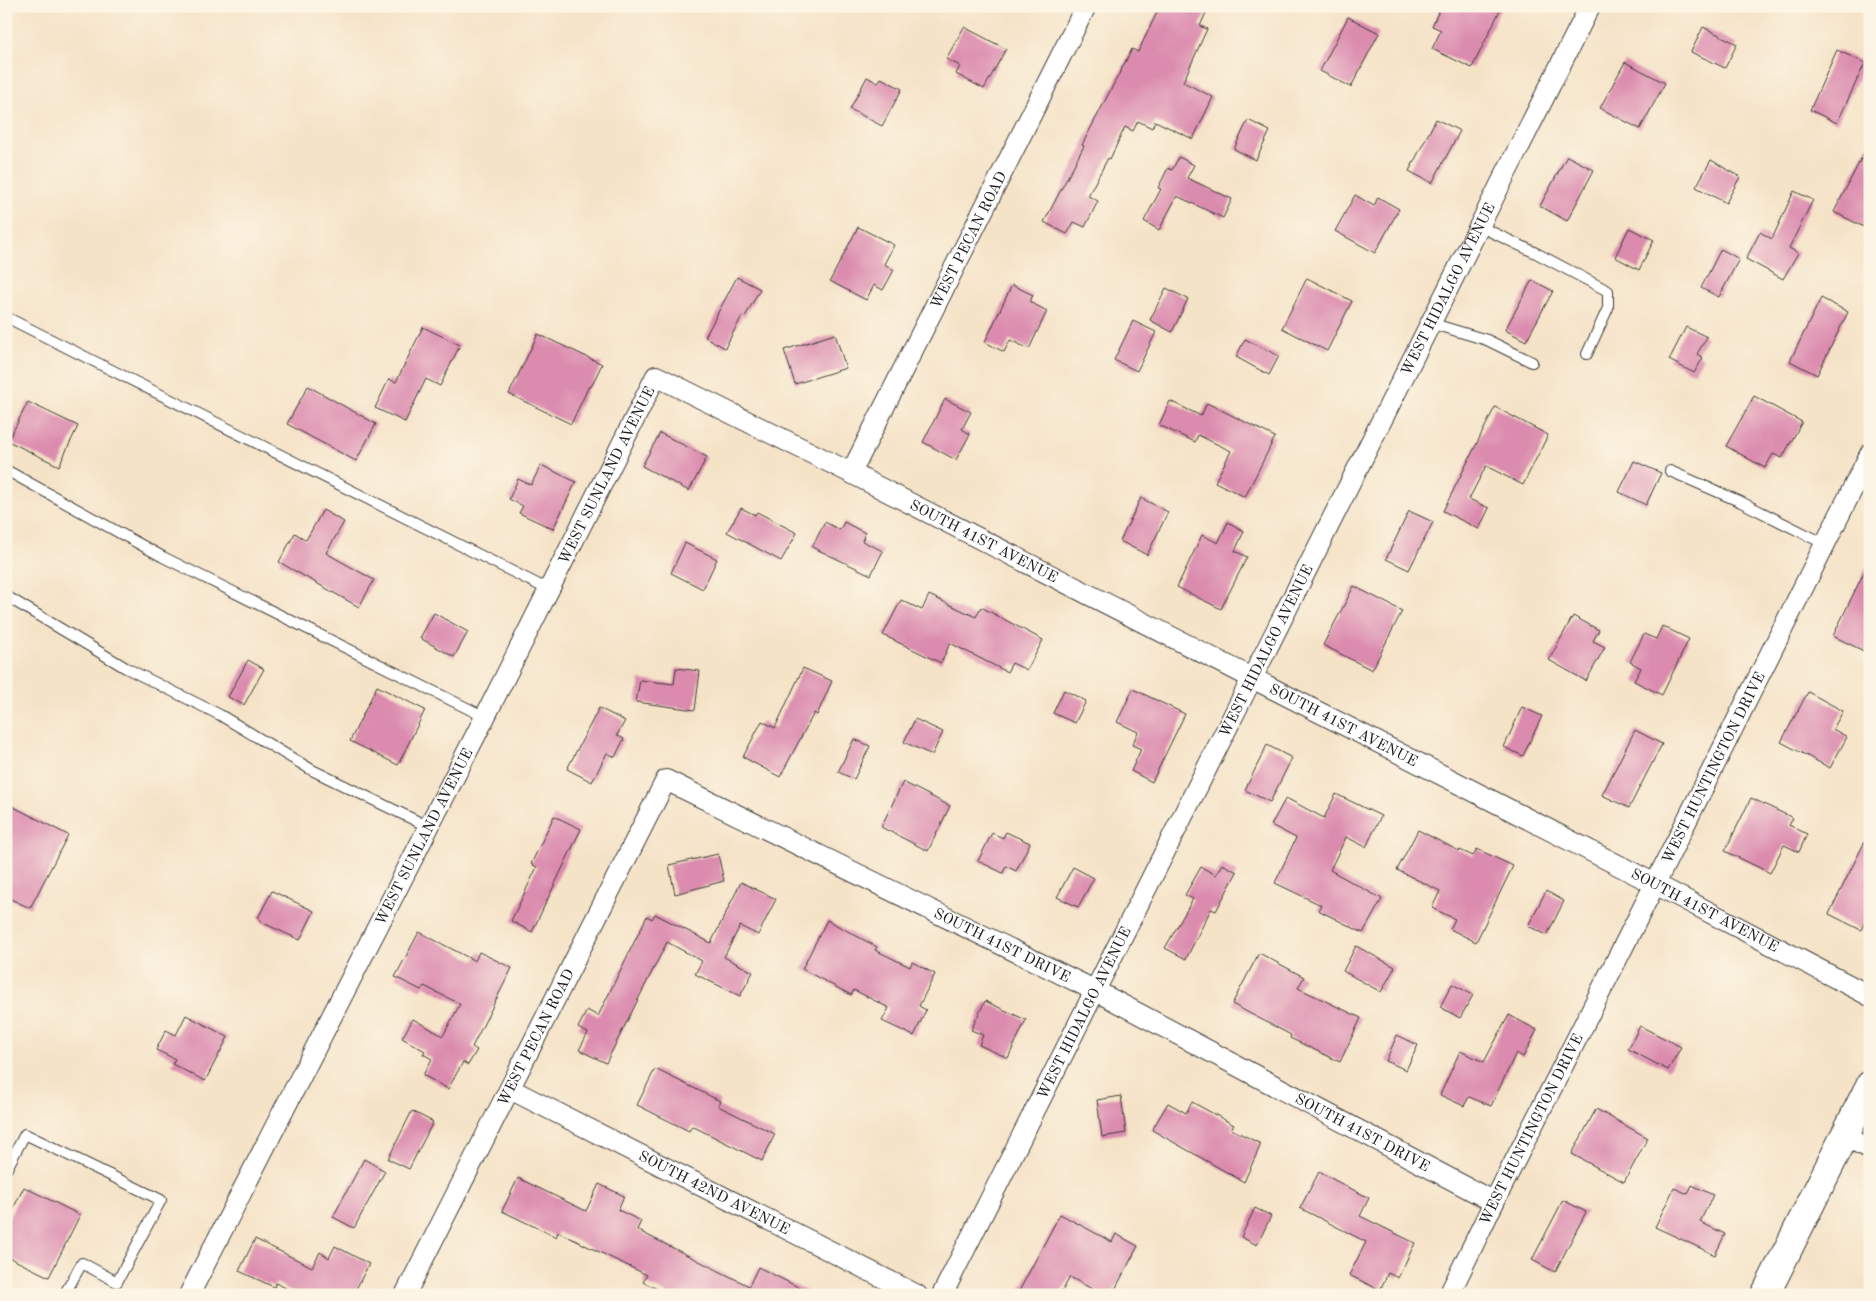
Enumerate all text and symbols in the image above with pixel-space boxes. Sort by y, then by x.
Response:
street label: WEST PECAN ROAD [929,170,1010,311]
street label: WEST HIDALGO AVENUE [1400,201,1499,378]
street label: WEST SUNLAND AVENUE [557,385,658,567]
street label: SOUTH 41ST AVENUE [907,498,1060,586]
street label: WEST HIDALGO AVENUE [1218,563,1317,740]
street label: WEST HUNTINGTON DRIVE [1660,670,1769,866]
street label: SOUTH 41ST AVENUE [1267,682,1419,770]
street label: WEST SUNLAND AVENUE [374,746,477,928]
street label: SOUTH 41ST AVENUE [1628,867,1781,956]
street label: SOUTH 41ST DRIVE [931,907,1072,986]
street label: WEST HIDALGO AVENUE [1036,925,1135,1102]
street label: WEST PECAN ROAD [496,967,578,1109]
street label: WEST HUNTINGTON DRIVE [1478,1032,1587,1228]
street label: SOUTH 41ST DRIVE [1292,1092,1432,1175]
street label: SOUTH 42ND AVENUE [636,1149,792,1238]

